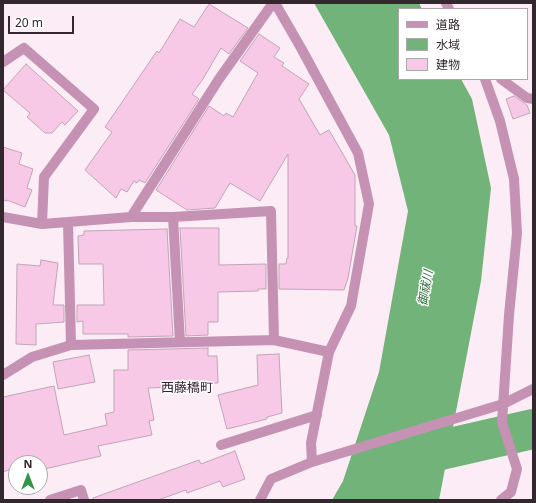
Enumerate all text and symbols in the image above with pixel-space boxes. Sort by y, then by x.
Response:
scale bar [10,8,76,34]
legend [398,8,528,80]
text: 20 m [15,14,43,31]
text: 道路 [436,16,460,33]
text: 水域 [436,36,460,53]
text: 建物 [436,56,460,73]
water label: 御祓川 [416,269,436,307]
district label: 西藤橋町 [161,380,213,396]
north arrow [8,455,48,495]
text: N [24,456,32,471]

